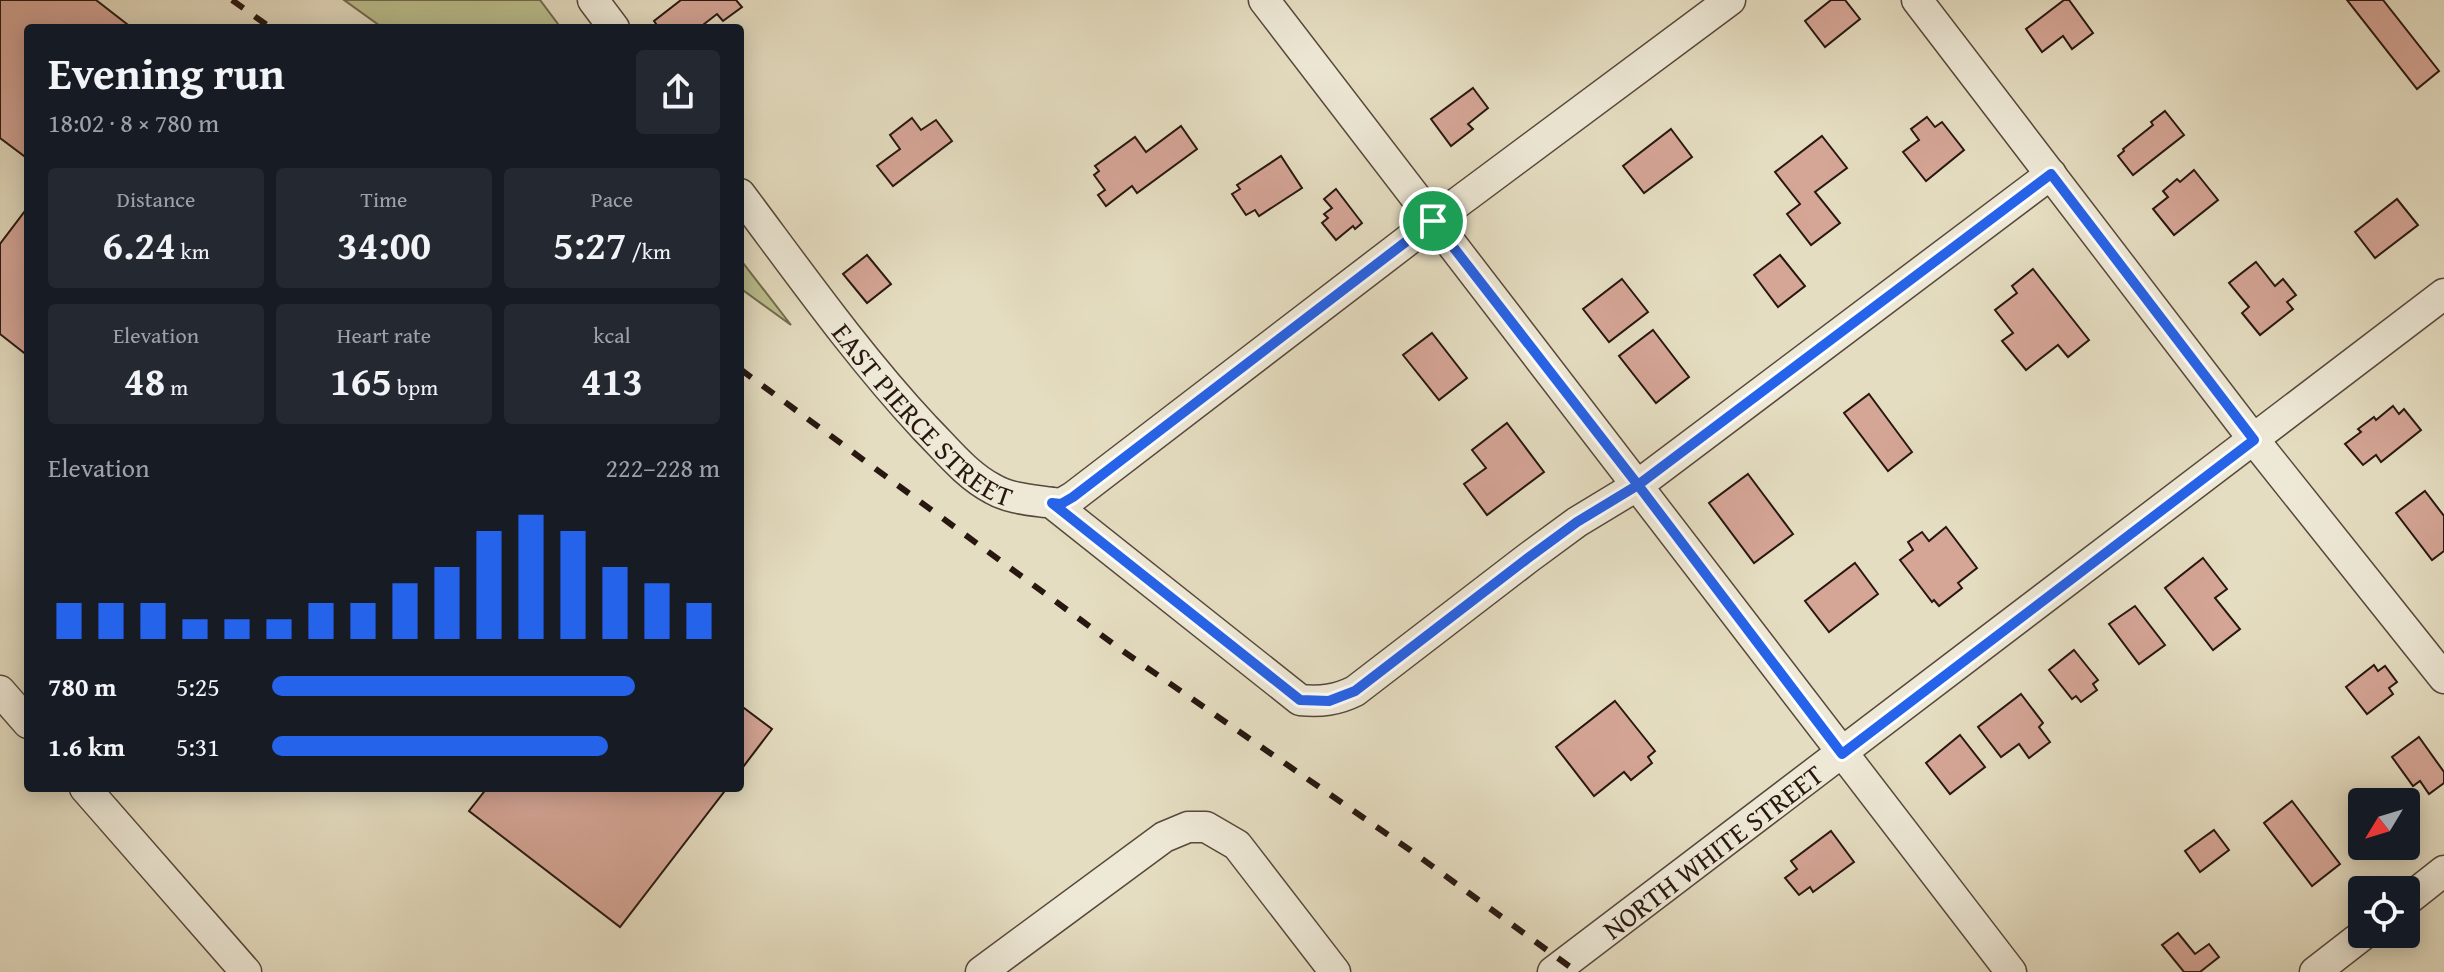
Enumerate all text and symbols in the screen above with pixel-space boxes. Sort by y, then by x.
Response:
text: Evening run [48,41,285,105]
button: share [636,50,720,134]
text: 18:02 · 8 × 780 m [48,103,219,142]
text: Distance [117,183,195,215]
text: Time [361,183,407,215]
text: Pace [591,183,633,215]
pin [1399,187,1467,255]
icon: arrive [1411,199,1455,243]
text: 6.24 [102,215,176,274]
text: 34:00 [337,215,431,274]
text: 5:27 [553,215,627,274]
text: km [176,235,210,267]
text: /km [627,235,671,267]
street label: EAST PIERCE STREET [823,313,1019,516]
text: Elevation [113,319,199,351]
text: Heart rate [337,319,431,351]
text: kcal [593,319,631,351]
text: 48 [124,351,165,410]
text: 165 [330,351,392,410]
text: 413 [581,351,643,410]
text: m [165,371,188,403]
text: bpm [392,371,438,403]
text: Elevation [48,448,150,487]
text: 222–228 m [606,448,720,487]
text: 780 m [48,667,116,706]
text: 5:25 [176,667,220,706]
text: 1.6 km [48,727,125,766]
text: 5:31 [176,727,220,766]
street label: NORTH WHITE STREET [1593,753,1831,948]
north arrow [2348,788,2420,860]
map controls [2348,788,2420,948]
button: locate [2348,876,2420,948]

